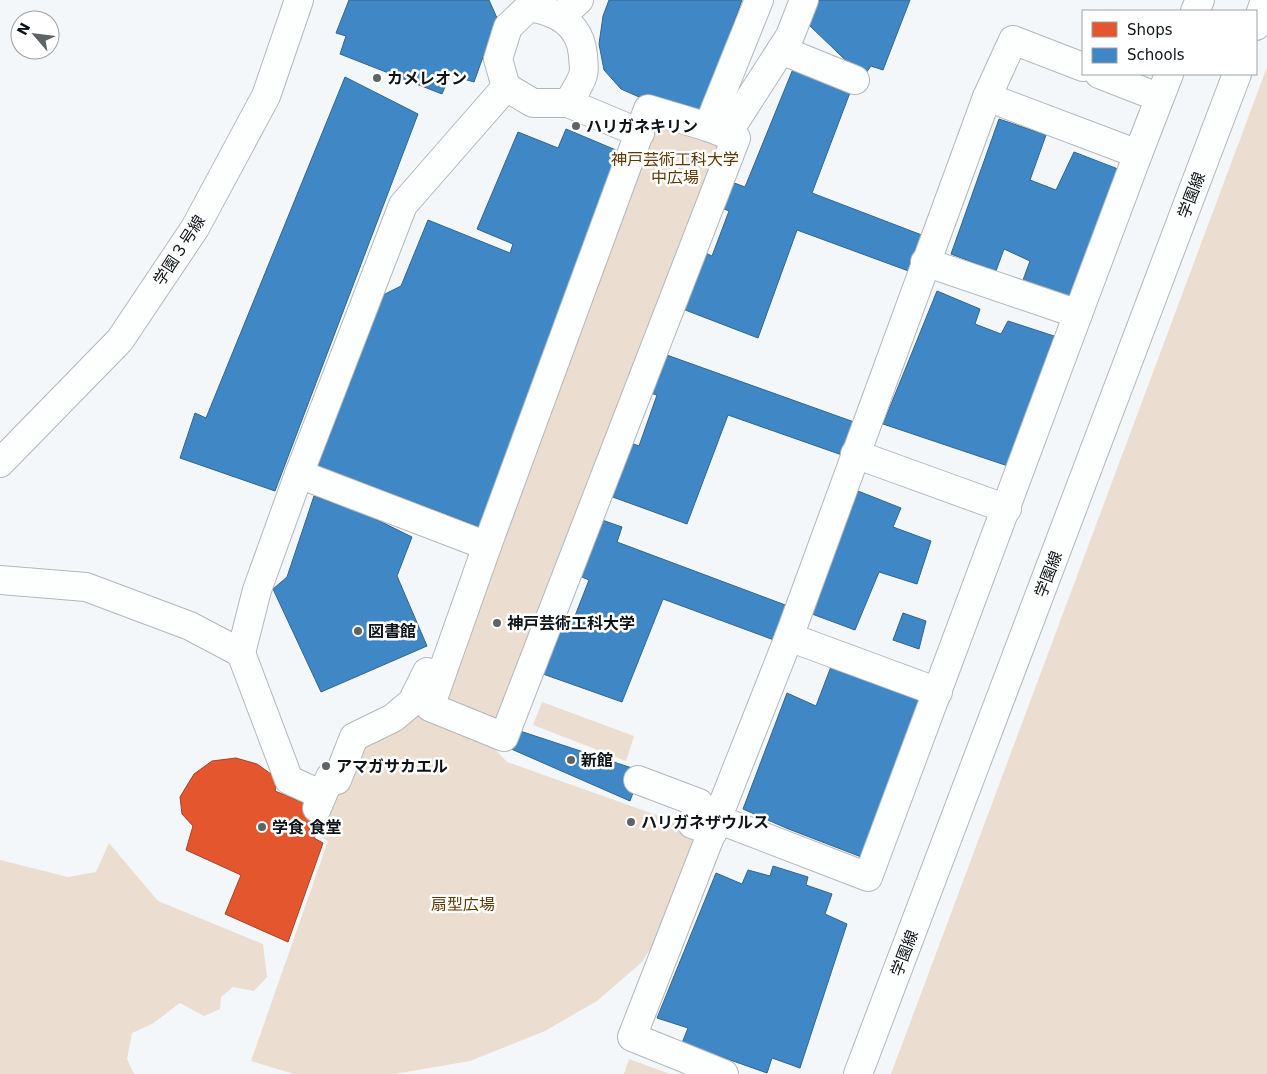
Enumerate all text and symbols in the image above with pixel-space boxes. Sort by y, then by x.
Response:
north arrow [10,10,60,60]
legend [1082,10,1257,75]
text: N [14,20,33,38]
text: Shops [1127,21,1173,39]
text: Schools [1127,46,1185,64]
place label: カメレオン [387,69,467,88]
marker: カメレオン [371,72,383,84]
place label: ハリガネキリン [586,117,698,136]
marker: ハリガネキリン [570,120,582,132]
park label: 神戸芸術工科大学 中広場 [611,150,739,187]
street label: 学園線 [1174,169,1209,221]
street label: 学園３号線 [150,212,209,289]
street label: 学園線 [1031,548,1066,600]
place label: 神戸芸術工科大学 [507,614,635,633]
marker: 神戸芸術工科大学 [491,617,503,629]
place label: 図書館 [368,622,416,641]
marker: 図書館 [352,625,364,637]
place label: 新館 [581,751,613,770]
marker: 新館 [565,754,577,766]
place label: アマガサカエル [336,757,448,776]
marker: アマガサカエル [320,760,332,772]
place label: ハリガネザウルス [641,813,769,832]
marker: ハリガネザウルス [625,816,637,828]
place label: 学食 食堂 [272,818,342,837]
marker: 学食 食堂 [256,821,268,833]
park label: 扇型広場 [431,895,495,914]
street label: 学園線 [887,927,922,979]

